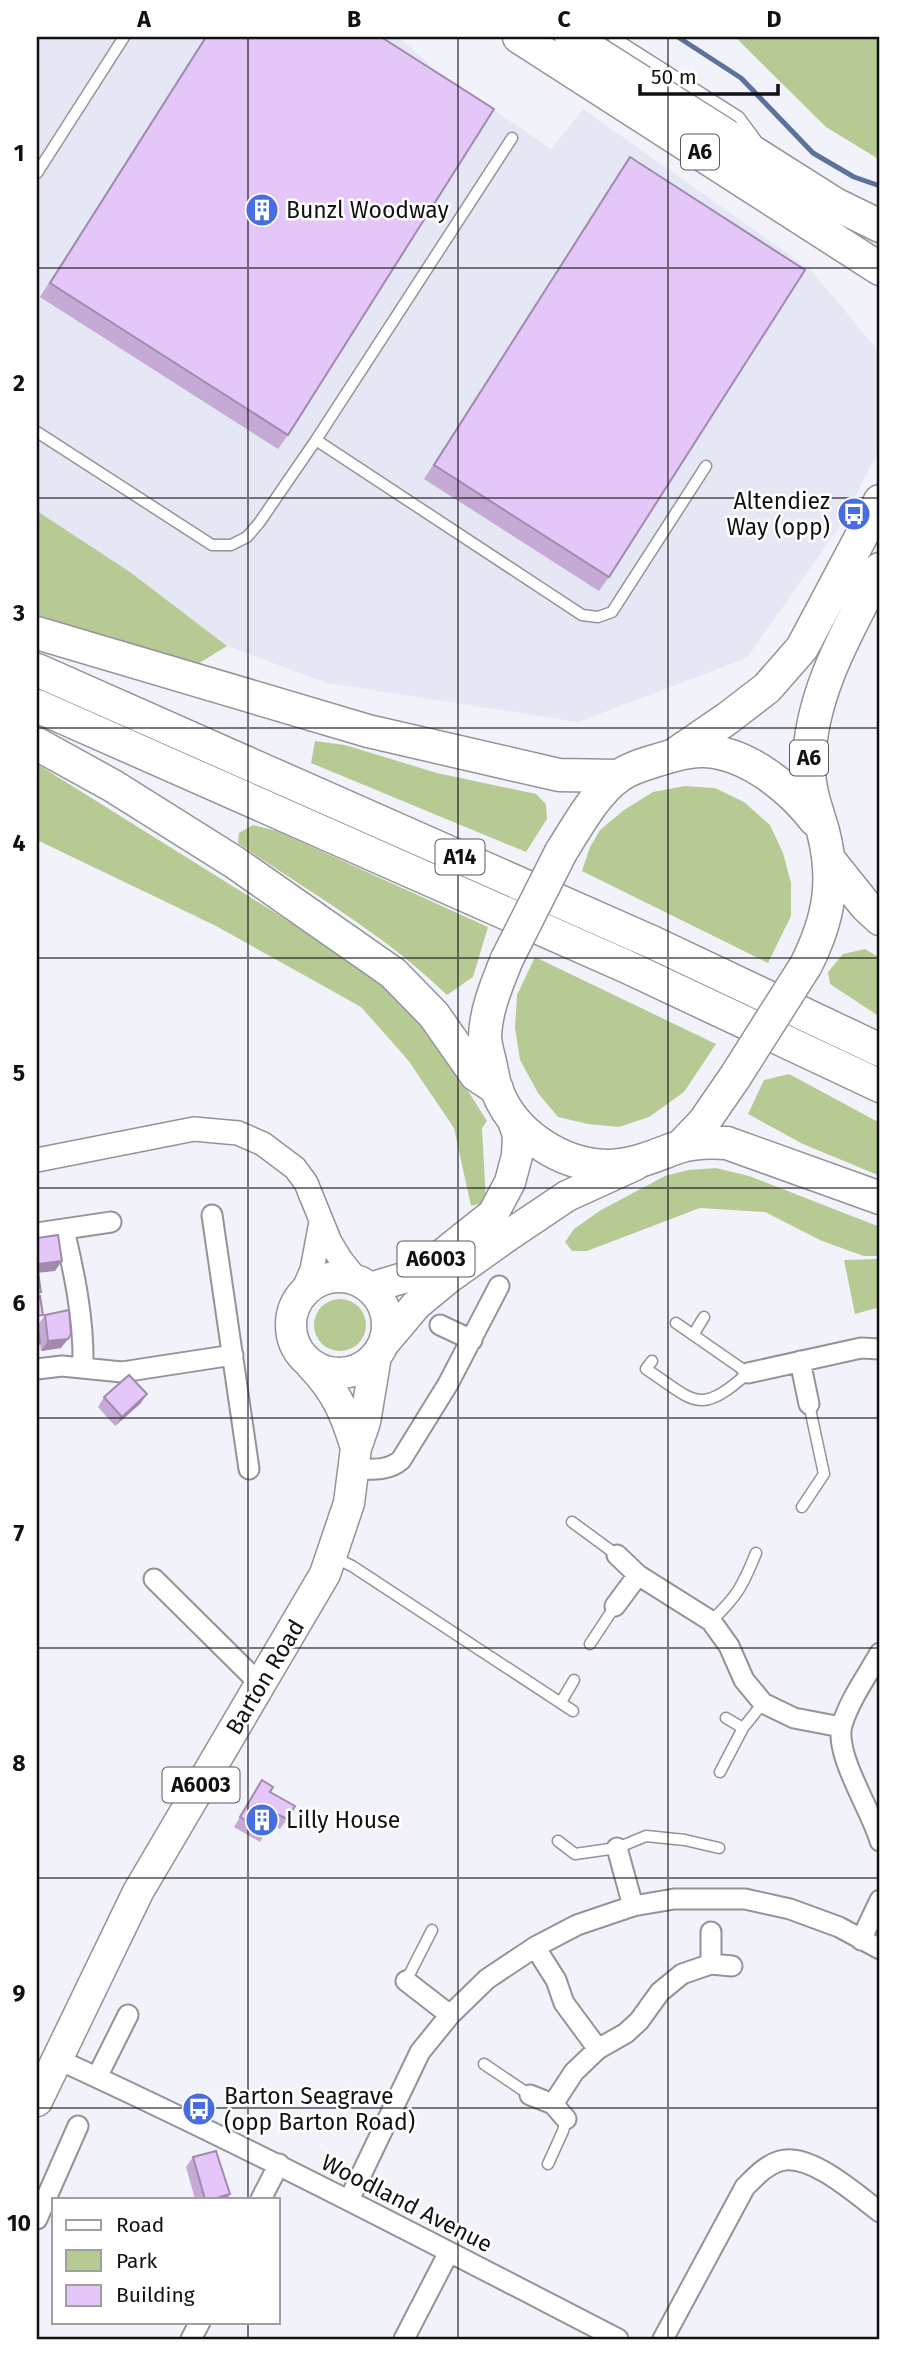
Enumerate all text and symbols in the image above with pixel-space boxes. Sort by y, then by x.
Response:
text: A [136,5,151,33]
text: B [347,5,361,33]
text: C [557,5,571,33]
text: D [767,5,782,33]
scale bar [640,52,779,96]
text: 50 m [651,64,697,90]
road number: A6 [681,134,719,170]
text: 1 [14,139,24,167]
building icon: Bunzl Woodway [243,191,281,229]
place label: Bunzl Woodway [286,196,450,224]
text: 2 [13,369,25,397]
place label: Altendiez Way (opp) [726,487,830,541]
bus stop icon: Altendiez Way (opp) [835,495,873,533]
text: 3 [12,599,25,627]
road number: A6 [790,740,828,776]
text: 4 [13,829,26,857]
road number: A14 [435,840,484,874]
text: 5 [13,1059,25,1087]
road number: A6003 [398,1242,474,1276]
text: 6 [13,1289,26,1317]
text: 7 [14,1519,25,1547]
street label: Barton Road [220,1614,310,1740]
text: 8 [12,1749,26,1777]
road number: A6003 [162,1768,240,1802]
building icon: Lilly House [243,1801,281,1839]
place label: Lilly House [286,1806,400,1834]
text: 9 [13,1979,26,2007]
place label: Barton Seagrave (opp Barton Road) [224,2082,415,2136]
bus stop icon: Barton Seagrave (opp Barton Road) [180,2090,218,2128]
street label: Woodland Avenue [317,2148,497,2258]
legend [52,2198,280,2324]
text: 10 [7,2209,31,2237]
text: Road [116,2212,164,2238]
text: Park [116,2248,158,2274]
text: Building [116,2282,195,2308]

